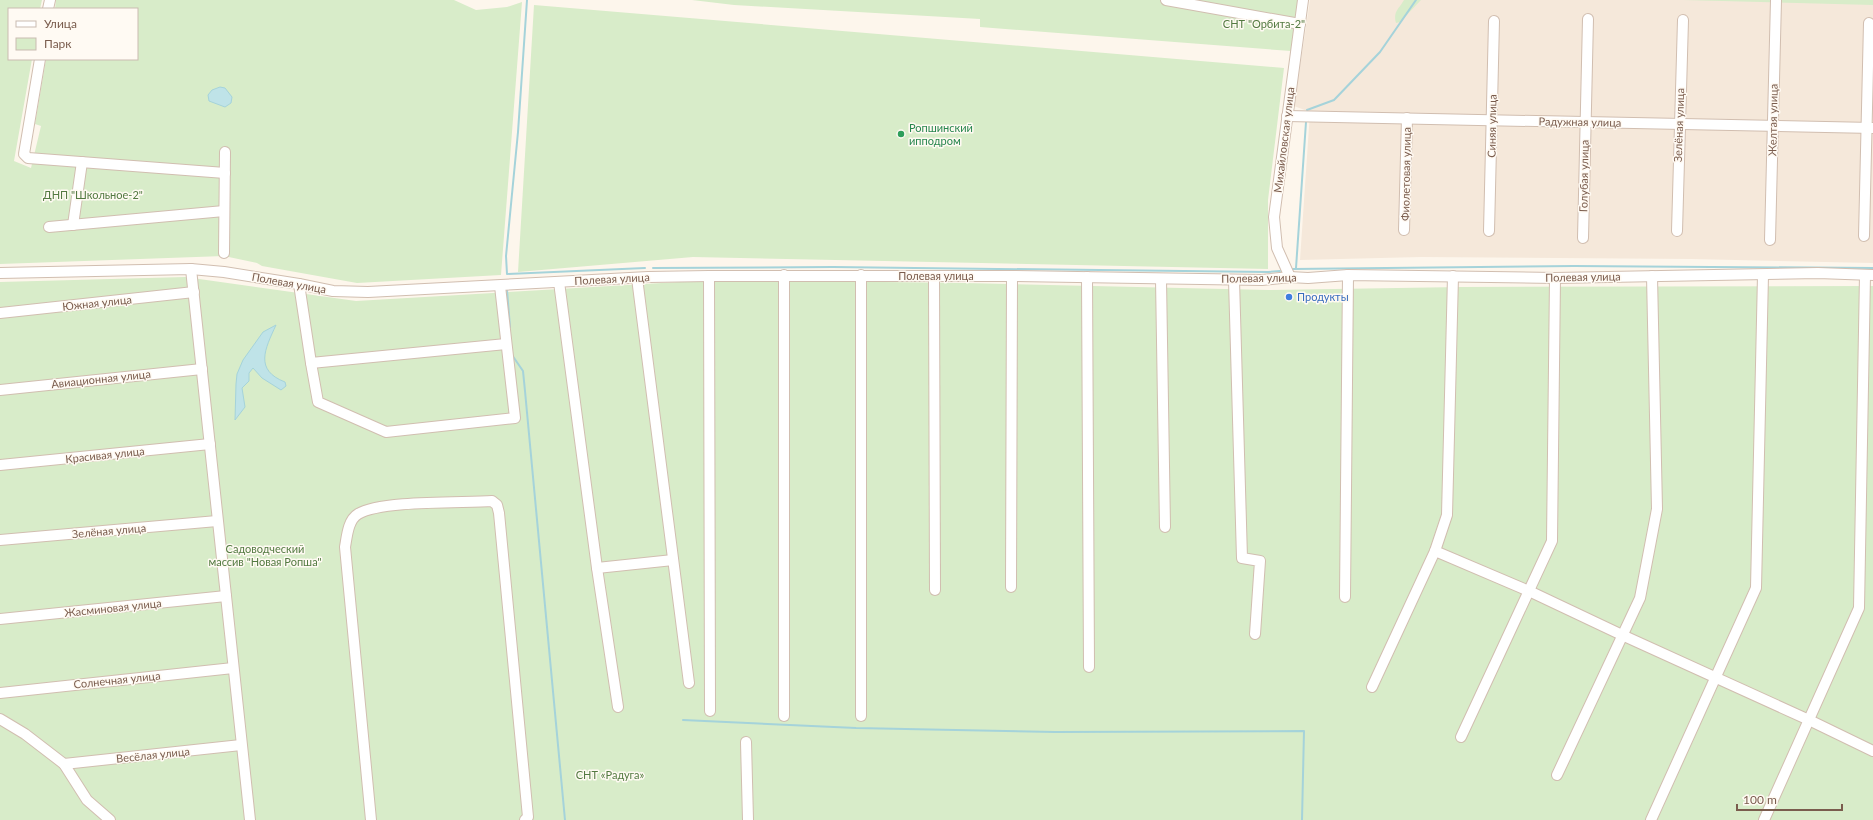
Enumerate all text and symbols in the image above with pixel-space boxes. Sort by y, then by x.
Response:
legend [8,8,138,60]
text: Улица [44,16,77,31]
park label: СНТ "Орбита-2" [1223,17,1305,30]
text: Парк [44,36,72,51]
street label: Желтая улица [1765,84,1780,156]
street label: Михайловская улица [1271,86,1296,194]
street label: Зелёная улица [1671,88,1686,162]
street label: Синяя улица [1484,94,1499,158]
street label: Радужная улица [1539,114,1621,129]
place label: Ропшинский ипподром [909,121,973,147]
street label: Фиолетовая улица [1398,127,1413,221]
marker: Ропшинский ипподром [896,129,906,139]
street label: Голубая улица [1576,140,1591,212]
park label: ДНП "Школьное-2" [43,188,143,201]
street label: Полевая улица [898,269,974,282]
street label: Полевая улица [1545,269,1621,284]
street label: Полевая улица [251,270,327,295]
street label: Полевая улица [574,270,650,287]
street label: Полевая улица [1221,270,1297,285]
place label: Продукты [1297,290,1349,303]
street label: Южная улица [62,292,132,313]
marker: Продукты [1284,292,1294,302]
street label: Авиационная улица [51,367,151,390]
street label: Красивая улица [65,444,145,465]
street label: Зелёная улица [71,521,147,540]
park label: Садоводческий массив "Новая Ропша" [208,542,322,568]
street label: Жасминовая улица [64,596,162,619]
street label: Солнечная улица [73,668,161,691]
street label: Весёлая улица [115,744,190,765]
park label: СНТ «Радуга» [576,768,645,781]
scale bar [1737,786,1842,812]
text: 100 m [1743,792,1777,807]

